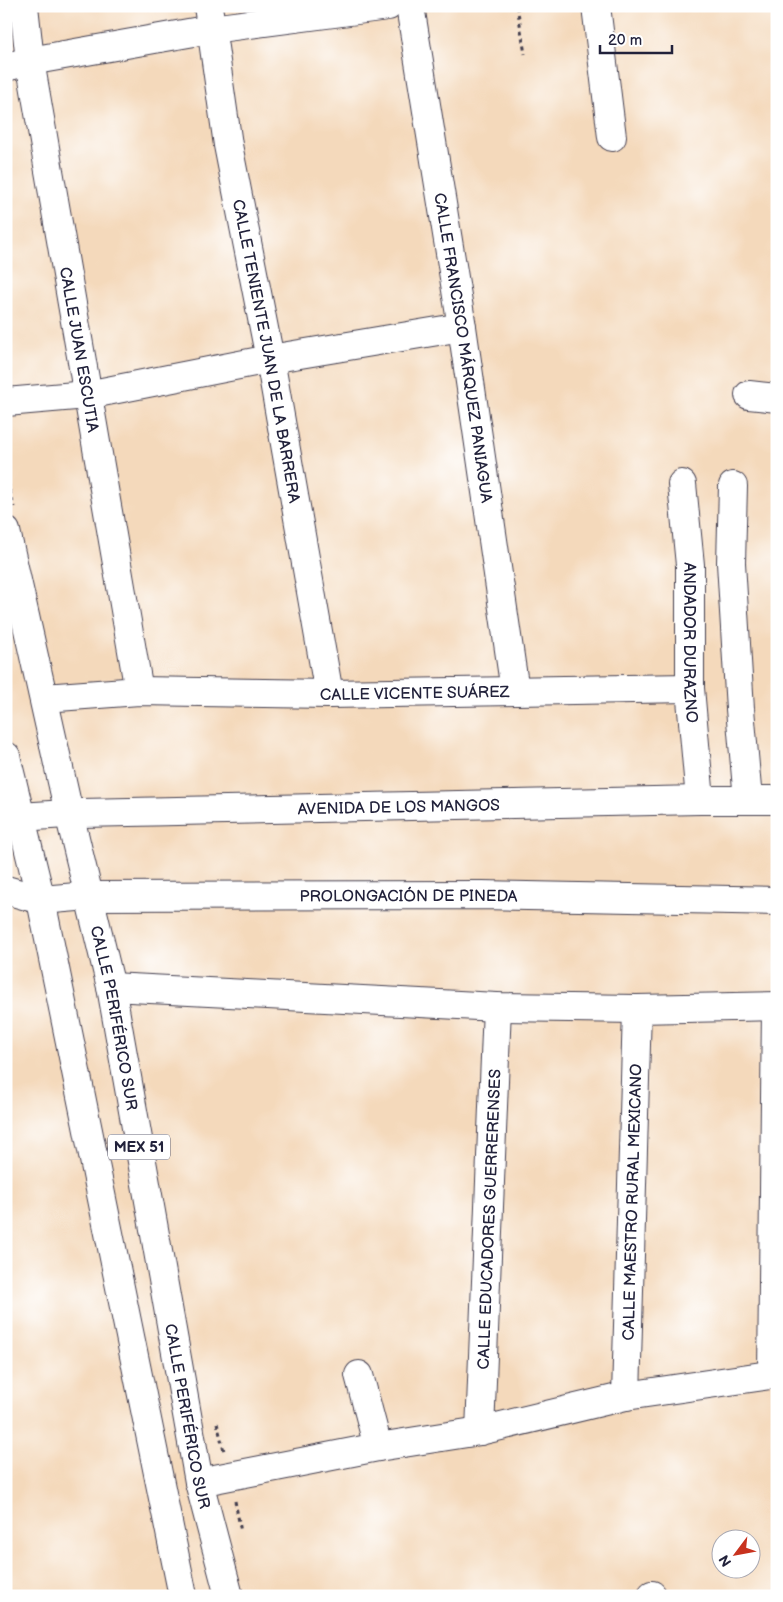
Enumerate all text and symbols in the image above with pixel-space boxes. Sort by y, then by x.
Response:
scale bar [600,22,673,54]
text: 20 m [608,31,642,50]
street label: CALLE FRANCISCO MÁRQUEZ PANIAGUA [429,192,496,504]
street label: CALLE TENIENTE JUAN DE LA BARRERA [228,198,303,505]
street label: CALLE JUAN ESCUTIA [55,266,102,434]
street label: ANDADOR DURAZNO [679,562,701,724]
street label: CALLE VICENTE SUÁREZ [320,682,510,705]
street label: AVENIDA DE LOS MANGOS [298,796,500,819]
street label: PROLONGACIÓN DE PINEDA [299,885,518,907]
street label: CALLE PERIFÉRICO SUR [86,924,141,1112]
street label: CALLE MAESTRO RURAL MEXICANO [620,1063,646,1341]
street label: CALLE EDUCADORES GUERRERENSES [474,1069,506,1370]
road number: MEX 51 [108,1134,170,1160]
street label: CALLE PERIFÉRICO SUR [160,1322,214,1511]
north arrow [710,1530,760,1580]
text: N [715,1552,735,1570]

